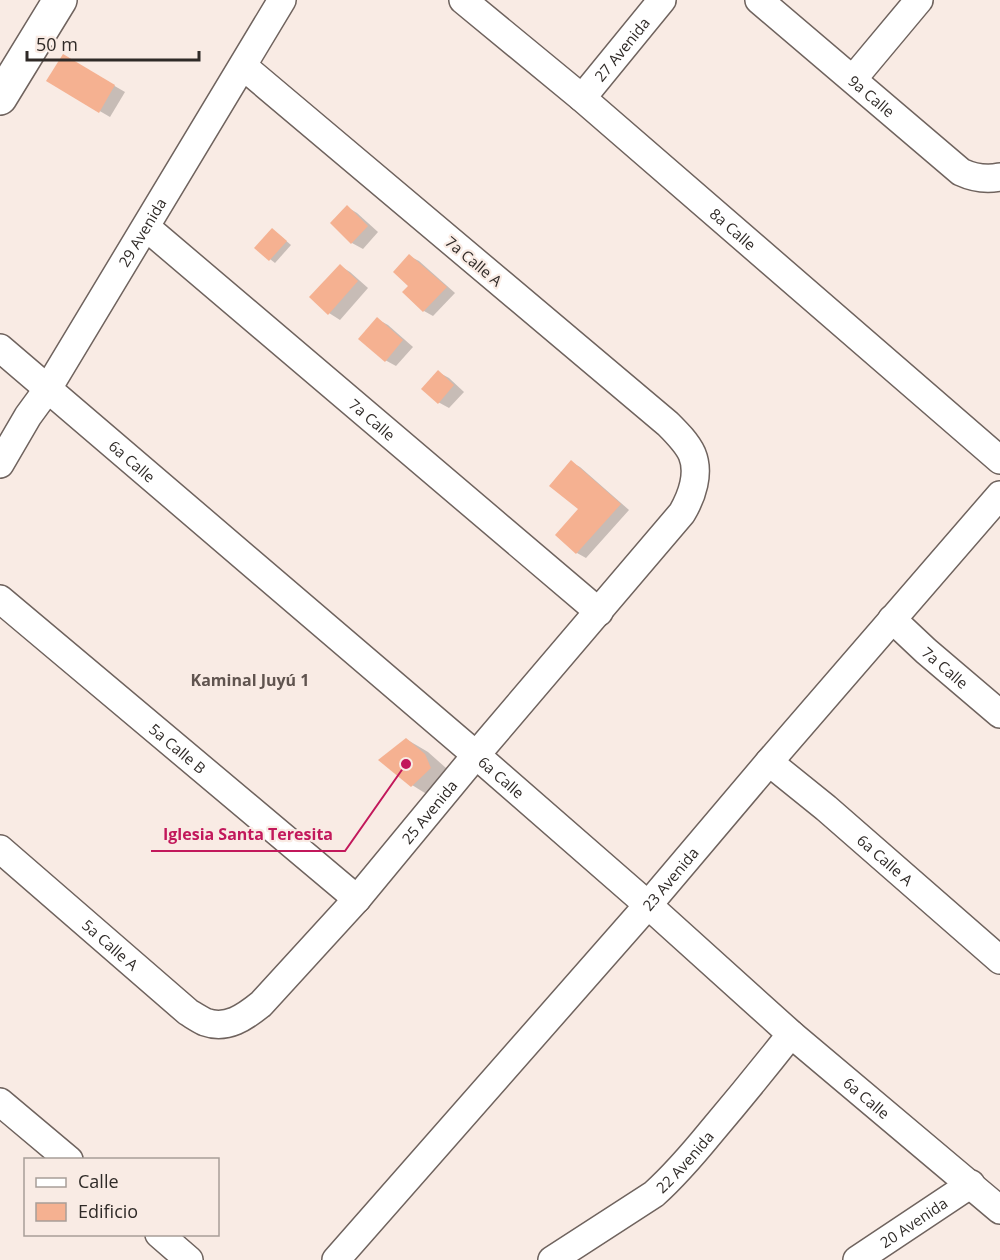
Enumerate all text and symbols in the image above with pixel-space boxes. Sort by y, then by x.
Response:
street label: 27 Avenida [590,13,654,85]
scale bar [27,24,200,62]
text: 50 m [36,32,78,56]
street label: 9a Calle [844,71,899,121]
street label: 29 Avenida [114,194,171,270]
street label: 8a Calle [706,203,760,254]
street label: 7a Calle A [442,231,507,291]
street label: 7a Calle [345,394,400,445]
street label: 6a Calle [105,436,160,486]
street label: 7a Calle [918,642,973,693]
district label: Kaminal Juyú 1 [191,669,309,691]
street label: 5a Calle B [145,719,210,778]
street label: 6a Calle [474,752,529,803]
street label: 25 Avenida [397,776,461,848]
callout: Iglesia Santa Teresita [151,817,345,851]
text: Iglesia Santa Teresita [163,823,333,845]
street label: 6a Calle A [853,830,918,890]
street label: 23 Avenida [638,843,703,915]
street label: 5a Calle A [78,915,143,975]
street label: 6a Calle [839,1072,894,1123]
street label: 22 Avenida [652,1127,718,1197]
legend [24,1158,219,1236]
text: Calle [78,1169,119,1193]
street label: 20 Avenida [876,1193,951,1252]
text: Edificio [78,1199,138,1223]

